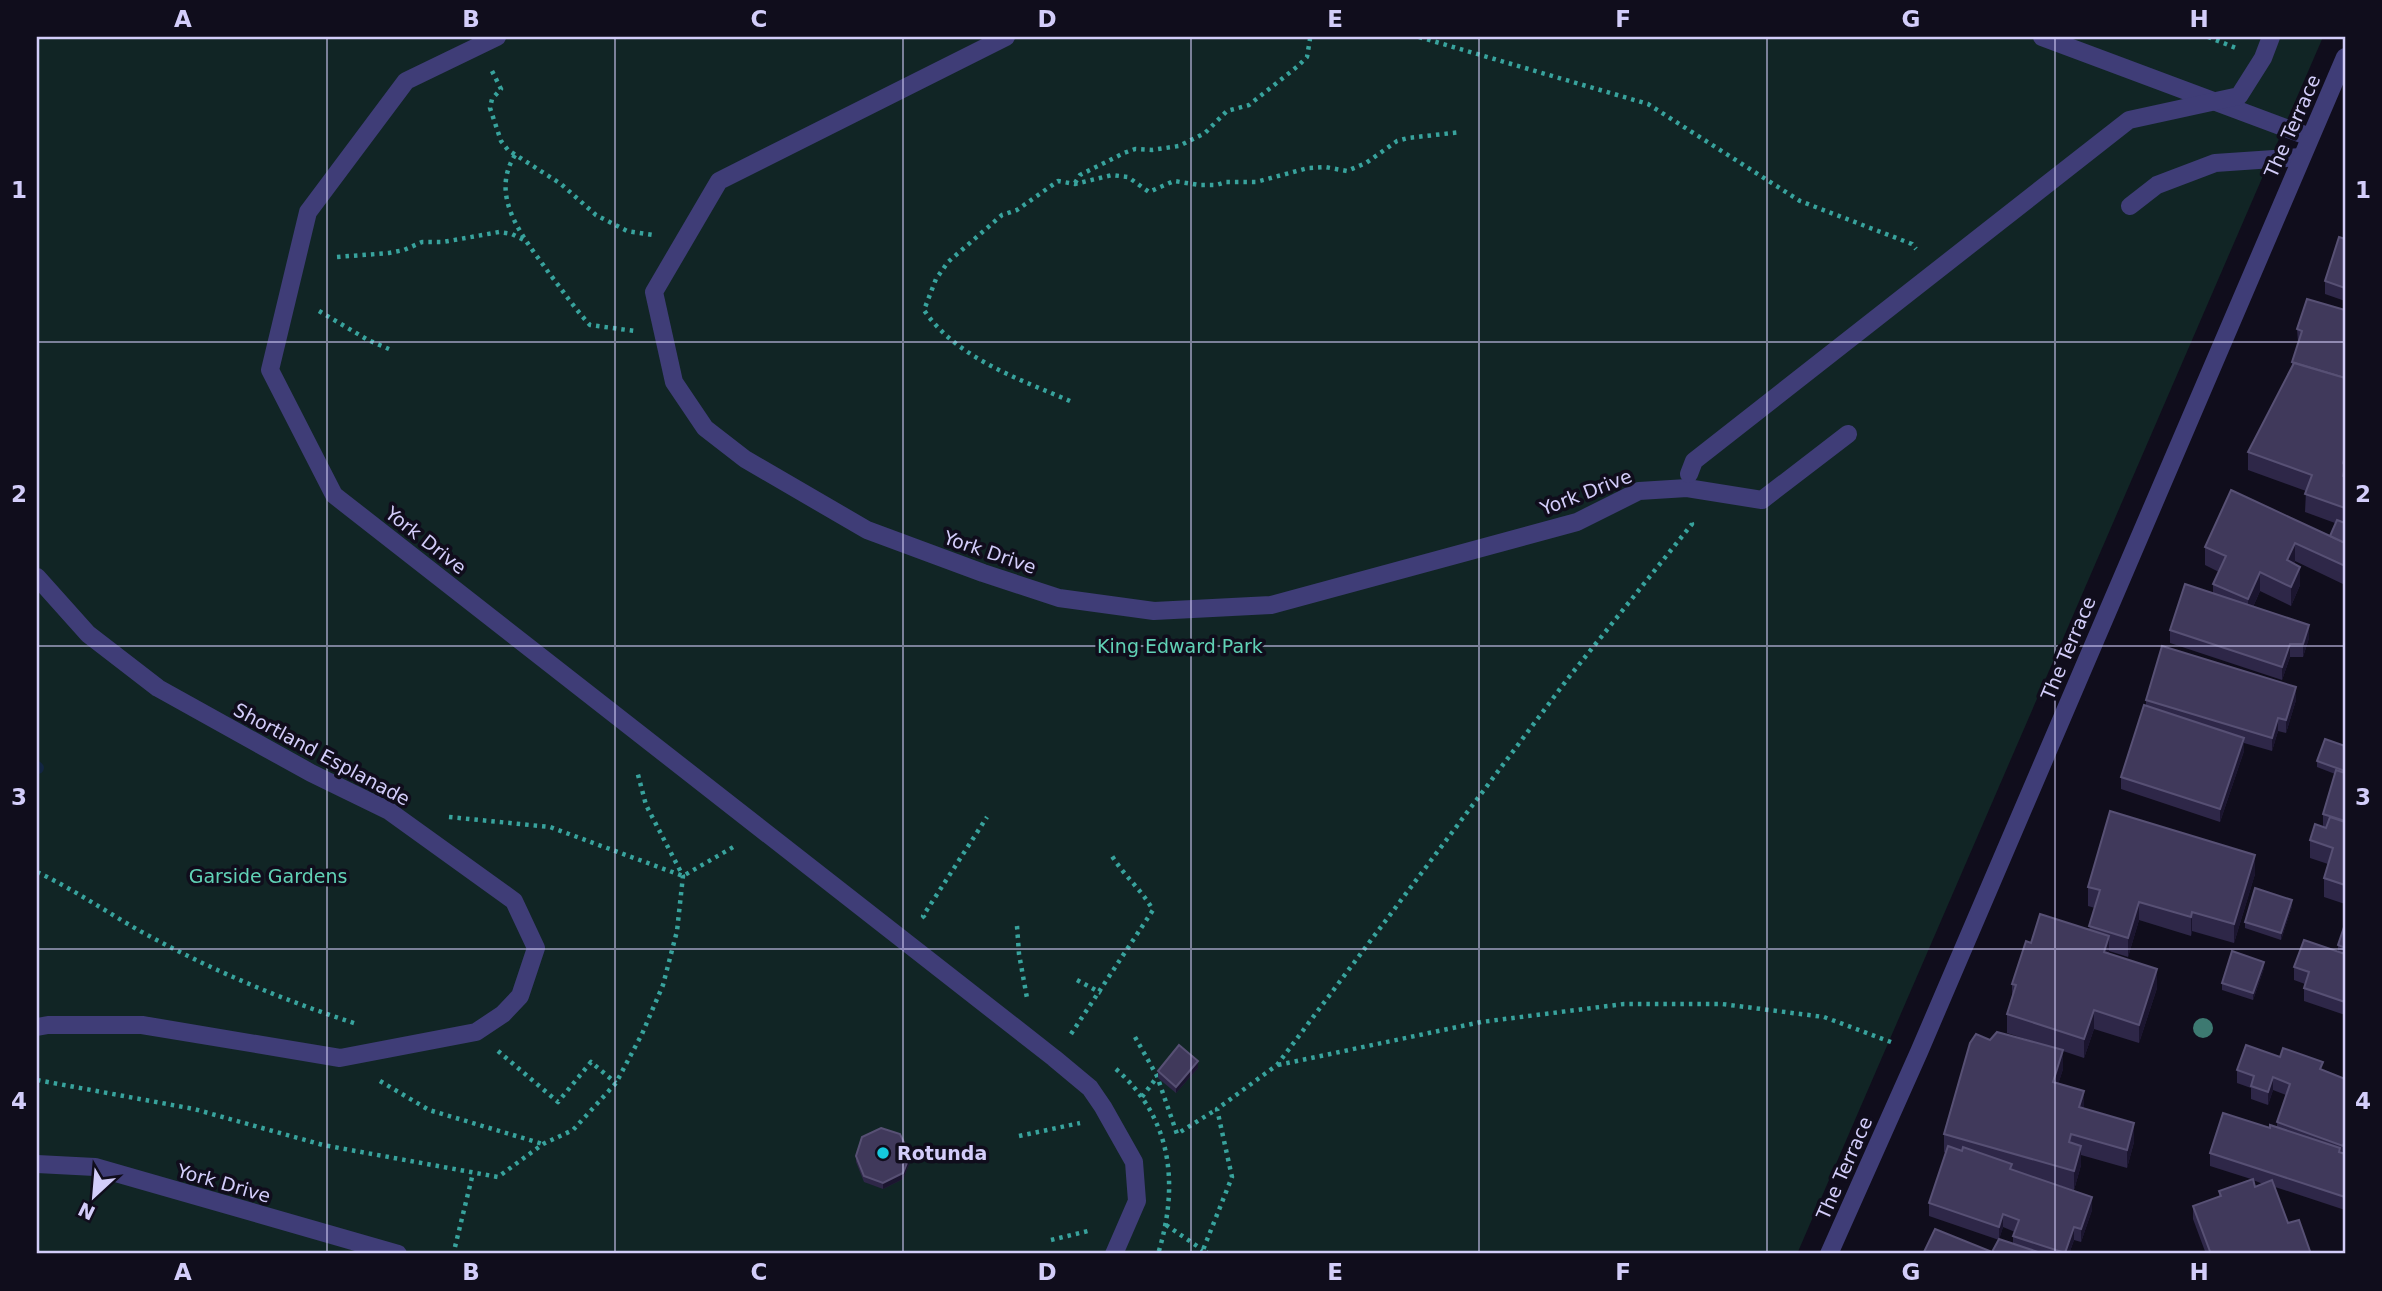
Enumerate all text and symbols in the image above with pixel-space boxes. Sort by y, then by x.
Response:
text: A [174,6,192,32]
text: B [462,6,480,32]
text: C [751,6,767,32]
text: D [1037,6,1057,32]
text: E [1327,6,1343,32]
text: F [1615,6,1631,32]
text: G [1902,6,1920,32]
text: H [2189,6,2209,32]
street label: The Terrace [2259,71,2325,182]
text: 1 [11,177,27,203]
text: 1 [2355,177,2371,203]
street label: York Drive [1536,464,1635,520]
text: 2 [11,481,27,507]
text: 2 [2355,481,2371,507]
street label: York Drive [381,501,471,578]
street label: York Drive [940,526,1039,578]
street label: The Terrace [2036,593,2100,704]
park label: King Edward Park [1097,635,1263,657]
street label: Shortland Esplanade [230,698,414,810]
text: 3 [11,784,27,810]
text: 3 [2355,784,2371,810]
park label: Garside Gardens [189,865,347,887]
text: 4 [11,1088,27,1114]
text: 4 [2355,1088,2371,1114]
street label: The Terrace [1811,1113,1877,1224]
place label: Rotunda [897,1142,987,1164]
marker: Rotunda [875,1145,891,1161]
street label: York Drive [174,1159,273,1207]
north arrow [60,1162,130,1232]
text: N [75,1198,99,1225]
text: A [174,1259,192,1285]
text: B [462,1259,480,1285]
text: C [751,1259,767,1285]
text: D [1037,1259,1057,1285]
text: E [1327,1259,1343,1285]
text: F [1615,1259,1631,1285]
text: G [1902,1259,1920,1285]
text: H [2189,1259,2209,1285]

